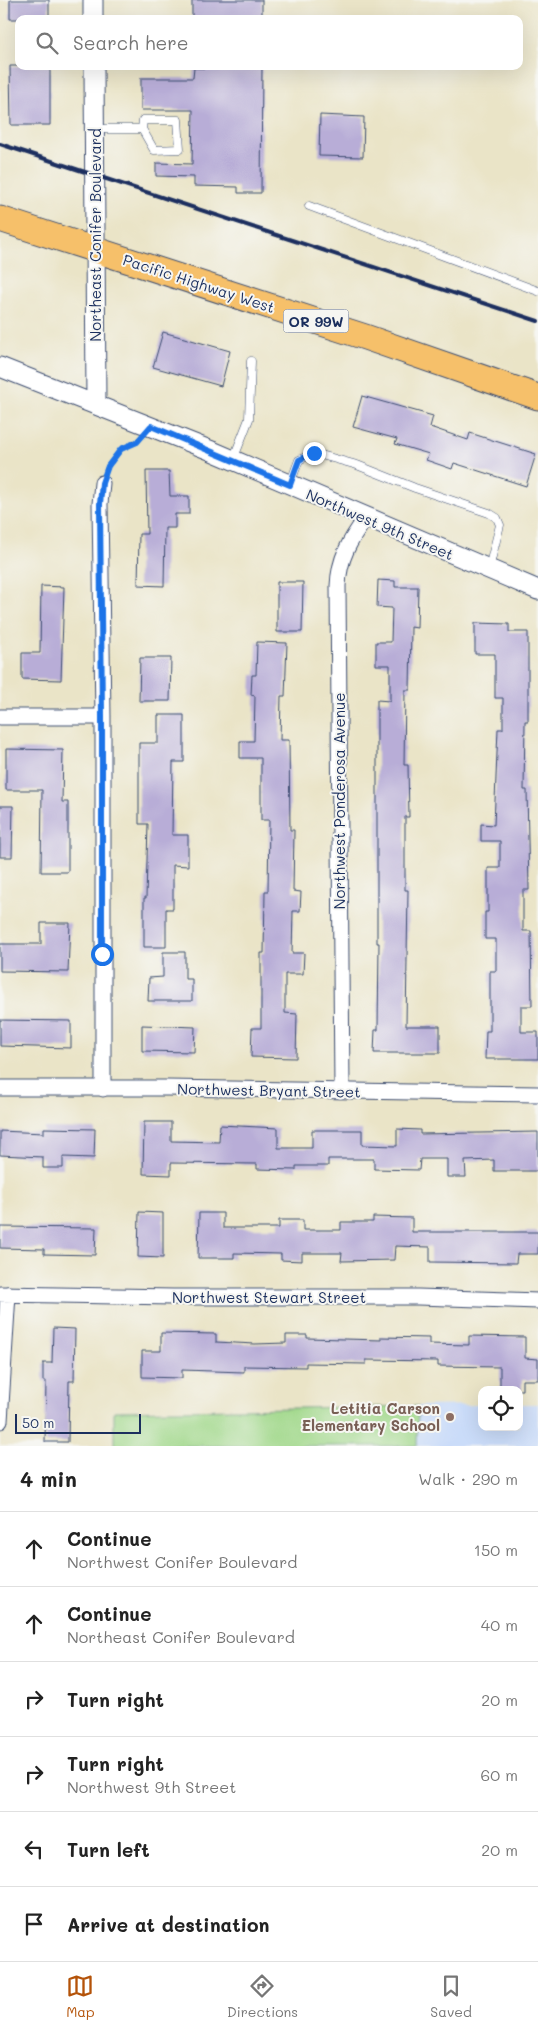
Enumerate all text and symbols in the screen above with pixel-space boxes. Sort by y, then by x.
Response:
search box [15,15,523,70]
icon: search [33,29,61,57]
text: Search here [73,30,189,55]
street label: Northeast Conifer Boulevard [85,128,105,342]
street label: Pacific Highway West [121,249,277,317]
road number: OR 99W [284,310,348,332]
route end [303,442,326,465]
street label: Northwest 9th Street [303,484,457,564]
street label: Northwest Ponderosa Avenue [329,692,349,910]
route start [91,943,114,966]
street label: Northwest Bryant Street [177,1078,361,1102]
street label: Northwest Stewart Street [172,1287,366,1307]
map controls [478,1386,523,1431]
button: locate [478,1386,523,1431]
place label: Letitia Carson Elementary School [301,1398,440,1435]
scale bar [15,1411,141,1434]
marker: Letitia Carson Elementary School [444,1411,456,1423]
text: 50 m [22,1413,54,1432]
text: 4 min [20,1465,77,1492]
text: Walk · 290 m [418,1468,518,1489]
text: Continue [67,1526,152,1551]
icon: ahead [20,1535,48,1563]
text: 150 m [474,1539,518,1560]
text: Northwest Conifer Boulevard [67,1551,297,1572]
text: Continue [67,1601,152,1626]
icon: ahead [20,1610,48,1638]
text: 40 m [481,1614,518,1635]
text: Northeast Conifer Boulevard [67,1626,295,1647]
icon: right [20,1685,48,1713]
text: Turn right [67,1687,164,1712]
text: 20 m [481,1689,518,1710]
text: Turn right [67,1751,164,1776]
icon: right [20,1760,48,1788]
text: 60 m [481,1764,518,1785]
text: Northwest 9th Street [67,1776,236,1797]
icon: left [20,1835,48,1863]
text: Turn left [67,1837,150,1862]
text: 20 m [481,1839,518,1860]
icon: arrive [20,1910,48,1938]
text: Arrive at destination [67,1912,270,1937]
tab: Map [66,1972,95,2021]
tab: Directions [227,1972,298,2021]
tab: Saved [430,1972,472,2021]

